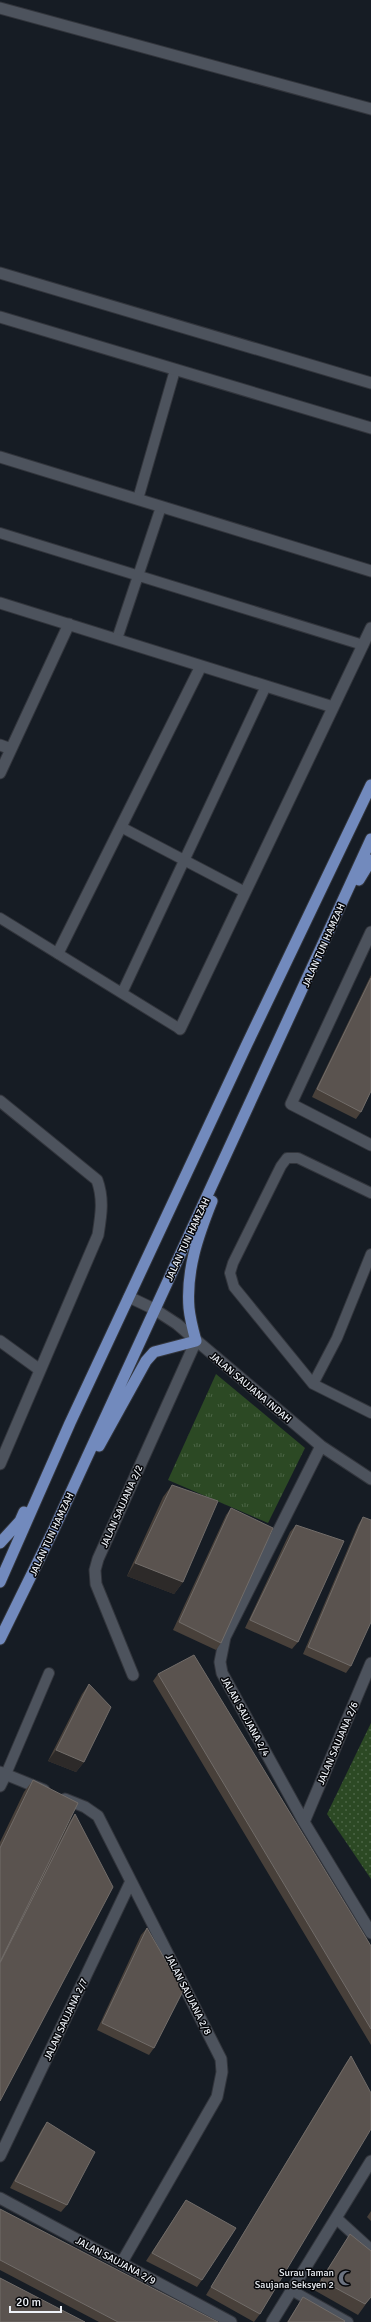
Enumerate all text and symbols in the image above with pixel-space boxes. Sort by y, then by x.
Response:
street label: JALAN TUN HAMZAH [300,902,348,989]
street label: JALAN TUN HAMZAH [163,1196,213,1283]
street label: JALAN SAUJANA INDAH [207,1350,294,1426]
street label: JALAN SAUJANA 2/2 [98,1463,146,1550]
street label: JALAN TUN HAMZAH [27,1491,77,1578]
street label: JALAN SAUJANA 2/4 [218,1675,272,1759]
street label: JALAN SAUJANA 2/6 [315,1700,361,1787]
street label: JALAN SAUJANA 2/8 [163,1952,214,2037]
street label: JALAN SAUJANA 2/7 [42,1976,90,2062]
street label: JALAN SAUJANA 2/9 [73,2235,158,2287]
place label: Surau Taman Saujana Seksyen 2 [255,2267,334,2291]
mosque icon: Surau Taman Saujana Seksyen 2 [337,2269,355,2287]
scale bar [10,2288,61,2314]
text: 20 m [16,2295,41,2310]

